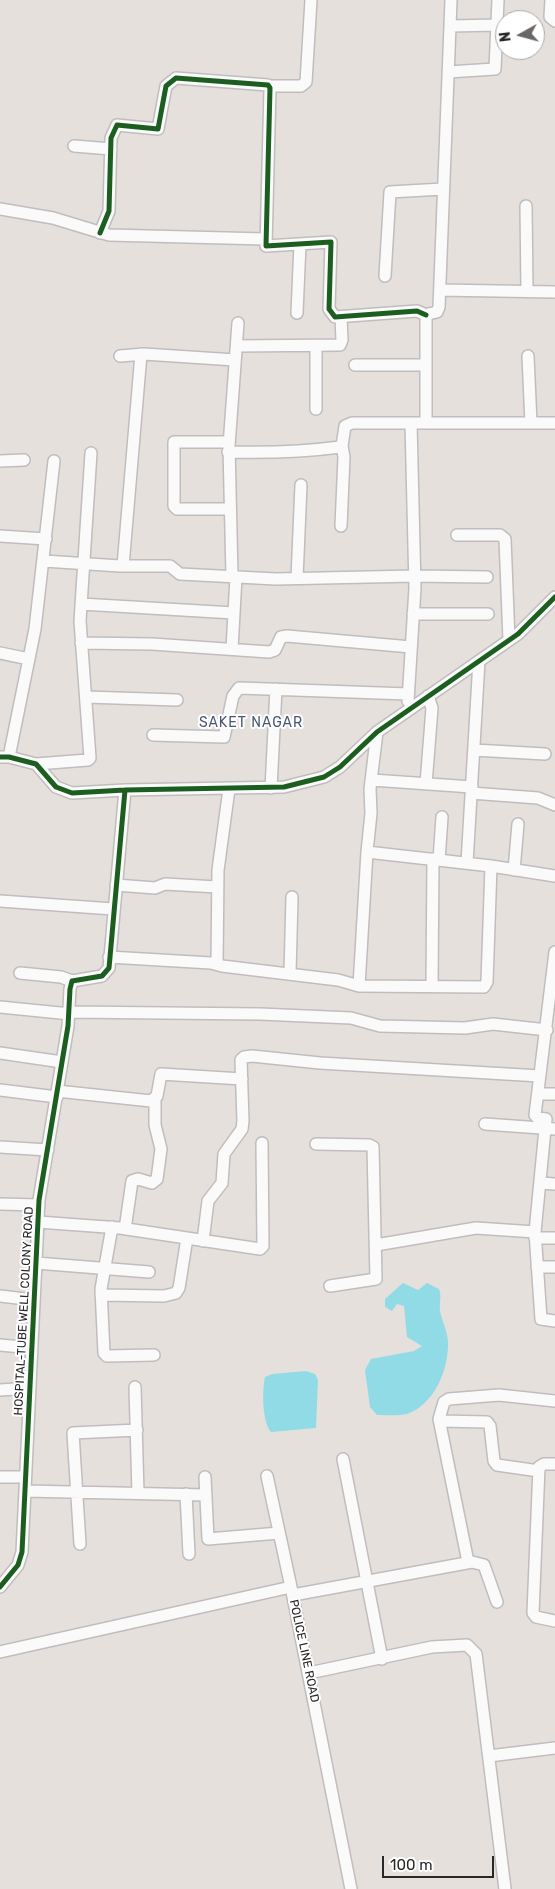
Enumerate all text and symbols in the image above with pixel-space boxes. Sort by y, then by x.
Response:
north arrow [495,10,545,60]
text: N [497,31,515,43]
district label: SAKET NAGAR [198,715,304,731]
street label: HOSPITAL-TUBE WELL COLONY ROAD [11,1206,37,1416]
street label: POLICE LINE ROAD [286,1598,322,1704]
scale bar [385,1846,498,1878]
text: 100 m [390,1856,432,1874]

